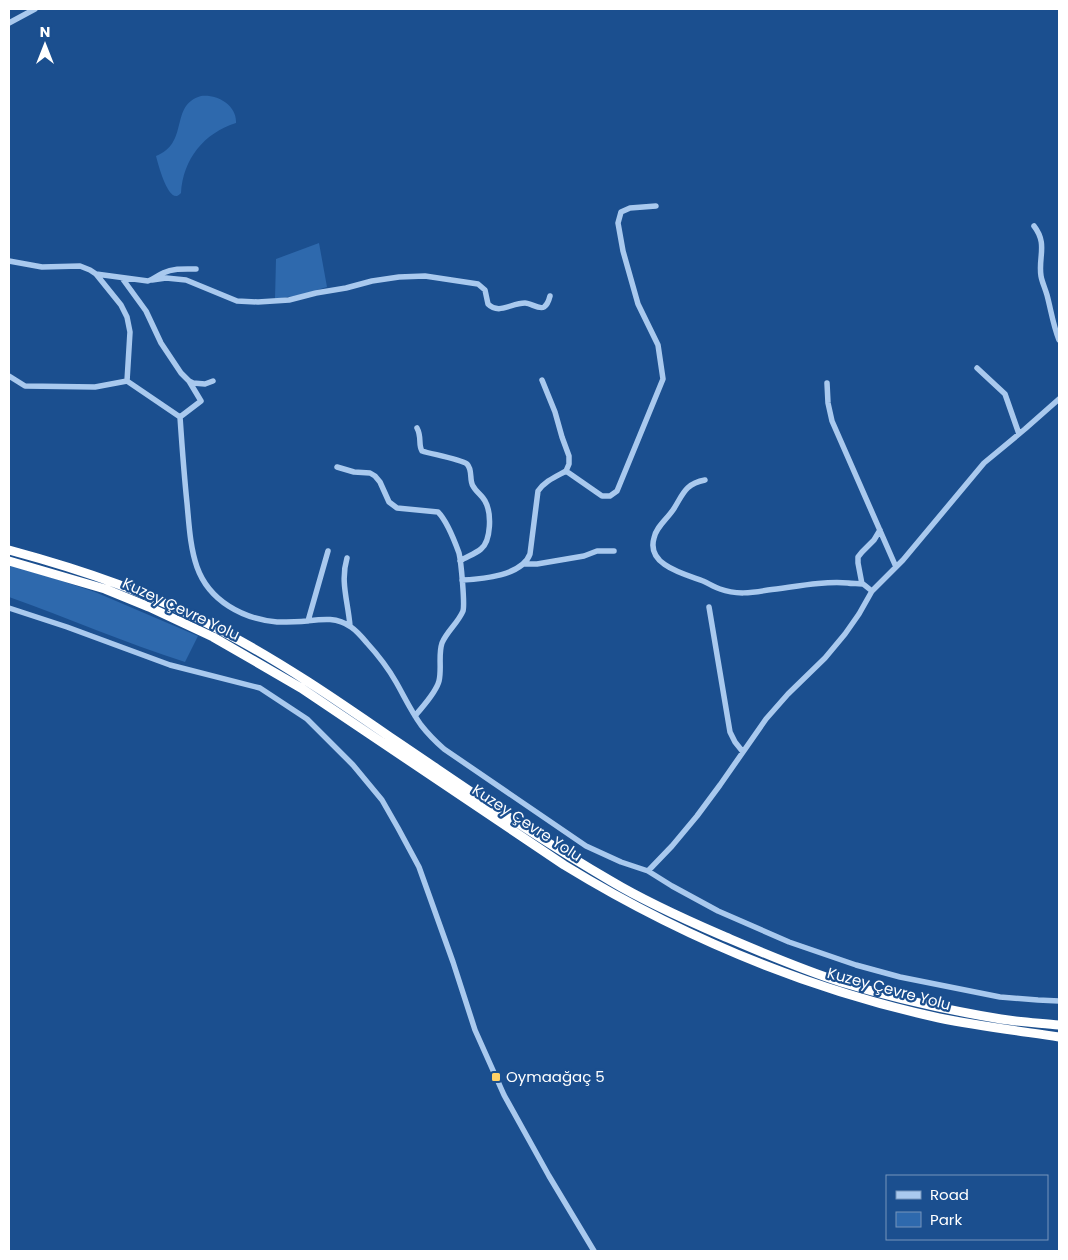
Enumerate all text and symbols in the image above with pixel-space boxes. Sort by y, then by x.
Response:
north arrow [20,20,70,70]
text: N [40,22,50,42]
street label: Kuzey Çevre Yolu [119,572,243,645]
street label: Kuzey Çevre Yolu [468,779,586,866]
street label: Kuzey Çevre Yolu [825,962,953,1015]
place label: Oymaağaç 5 [506,1066,605,1087]
marker: Oymaağaç 5 [490,1071,502,1083]
legend [886,1175,1048,1240]
text: Road [930,1184,969,1205]
text: Park [930,1209,962,1230]

